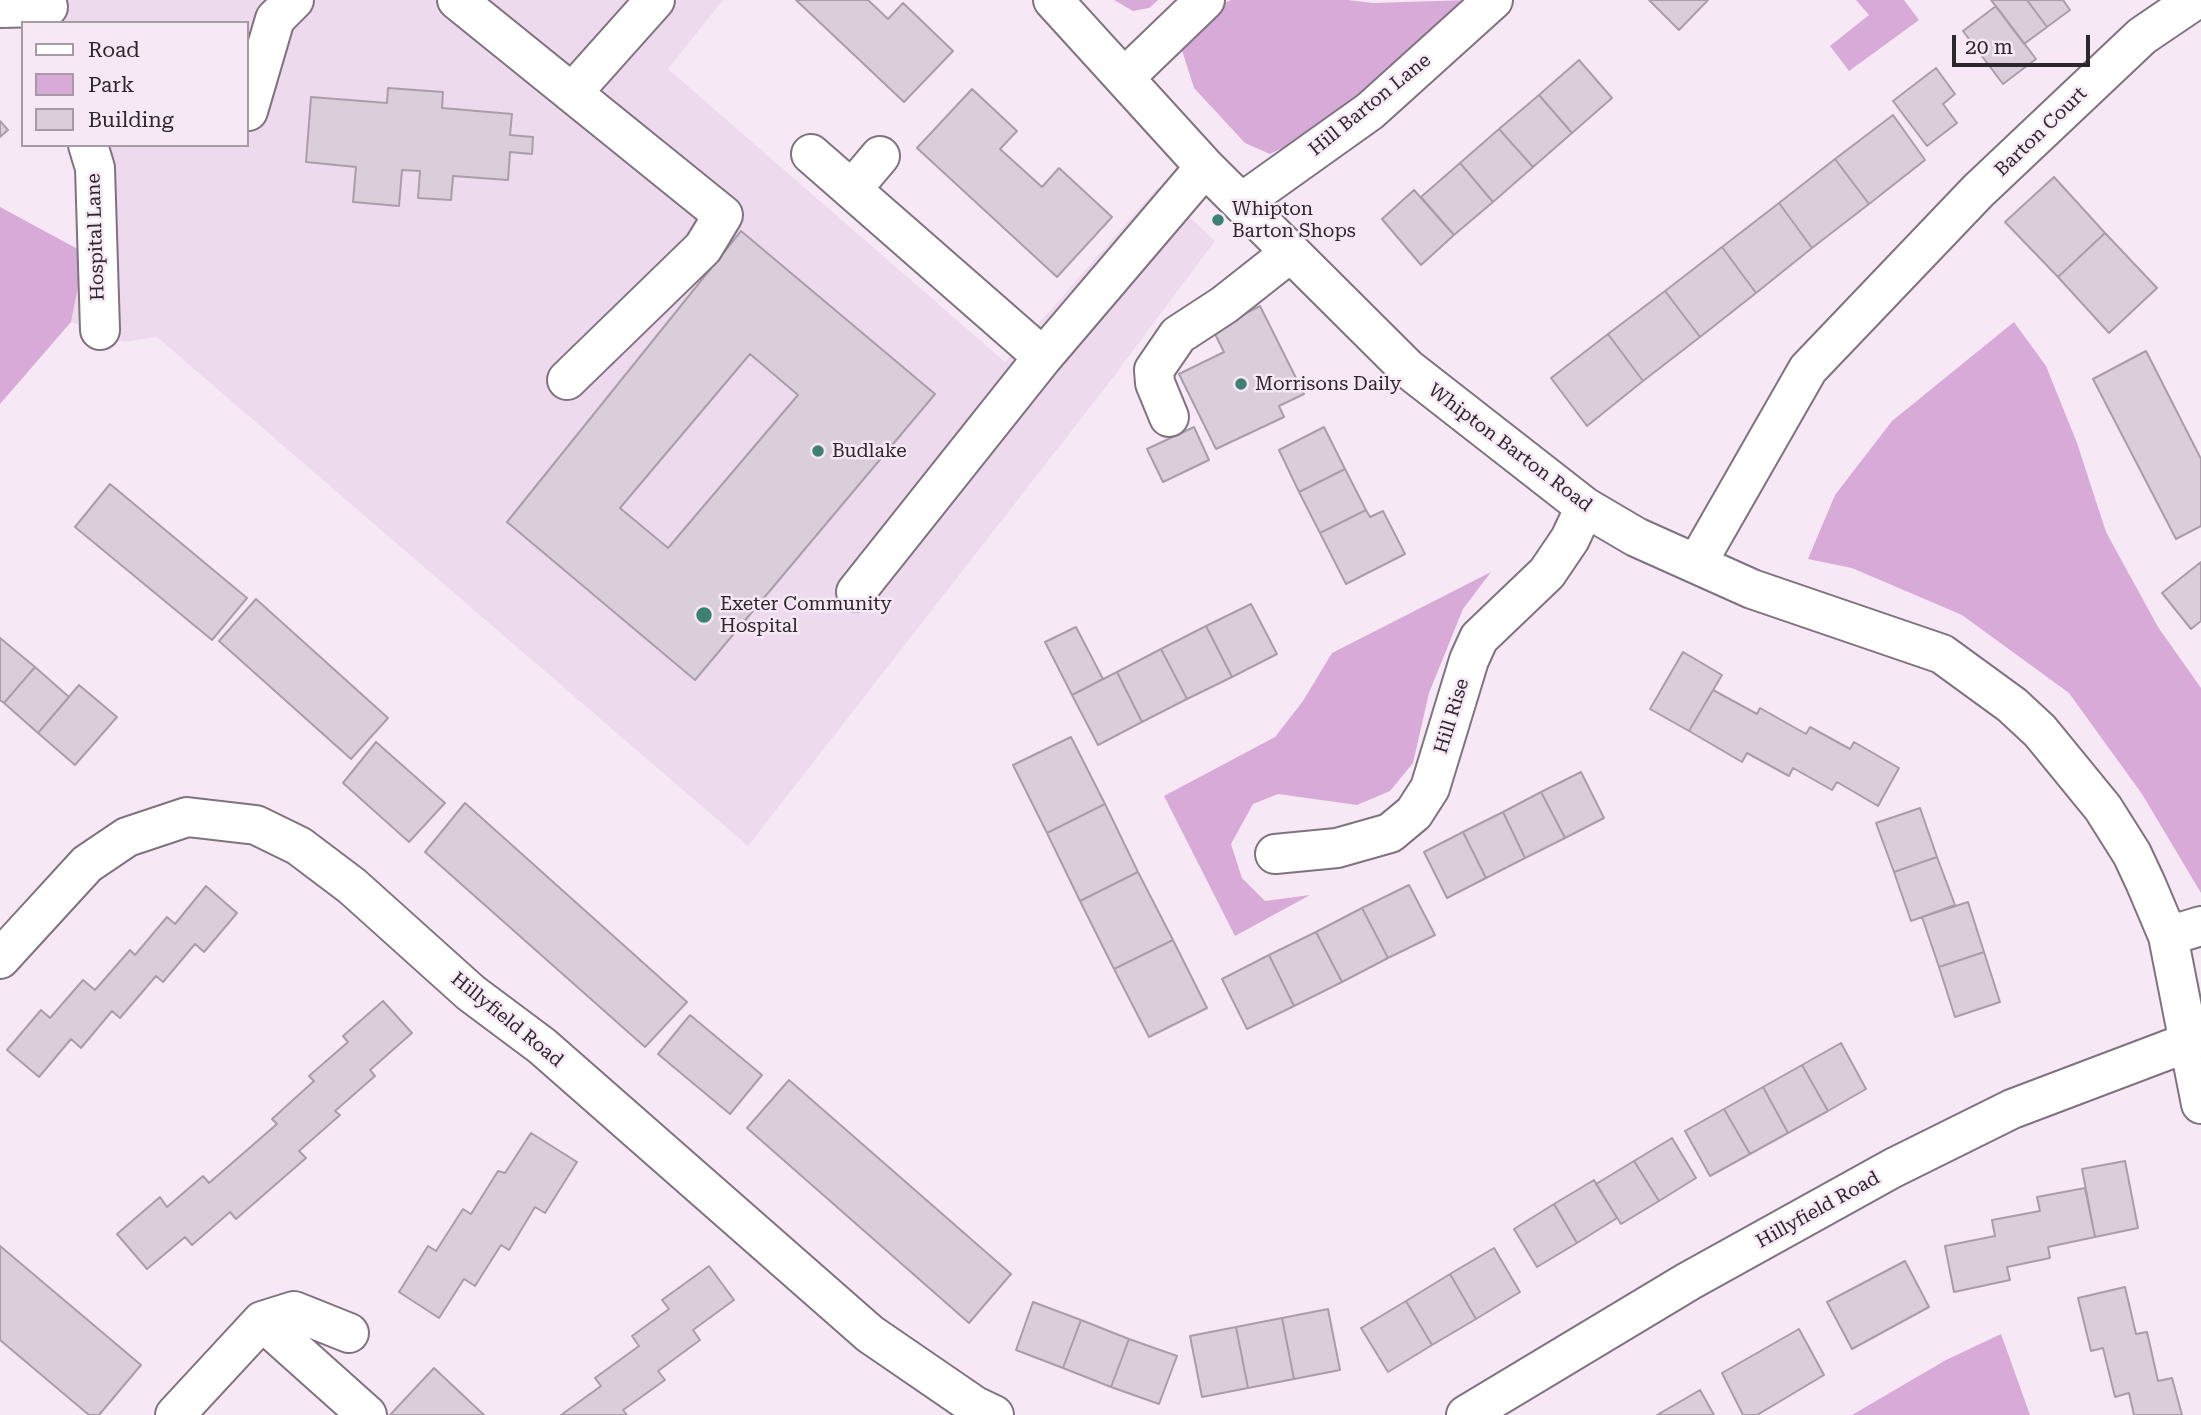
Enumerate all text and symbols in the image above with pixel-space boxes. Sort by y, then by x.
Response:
legend [21,21,248,147]
scale bar [1956,21,2094,65]
text: 20 m [1965,35,2013,59]
text: Road [88,38,140,62]
street label: Hill Barton Lane [1305,49,1435,161]
text: Park [88,73,134,97]
street label: Barton Court [1990,82,2092,182]
text: Building [88,108,174,132]
street label: Hospital Lane [82,173,110,301]
place label: Whipton Barton Shops [1232,198,1356,242]
marker: Whipton Barton Shops [1210,212,1226,228]
place label: Morrisons Daily [1255,373,1401,395]
marker: Morrisons Daily [1233,376,1249,392]
street label: Whipton Barton Road [1424,379,1596,517]
place label: Budlake [832,440,907,462]
marker: Budlake [810,443,826,459]
place label: Exeter Community Hospital [720,593,892,637]
marker: Exeter Community Hospital [694,605,714,625]
street label: Hill Rise [1430,676,1474,756]
street label: Hillyfield Road [446,968,568,1072]
street label: Hillyfield Road [1752,1167,1884,1253]

